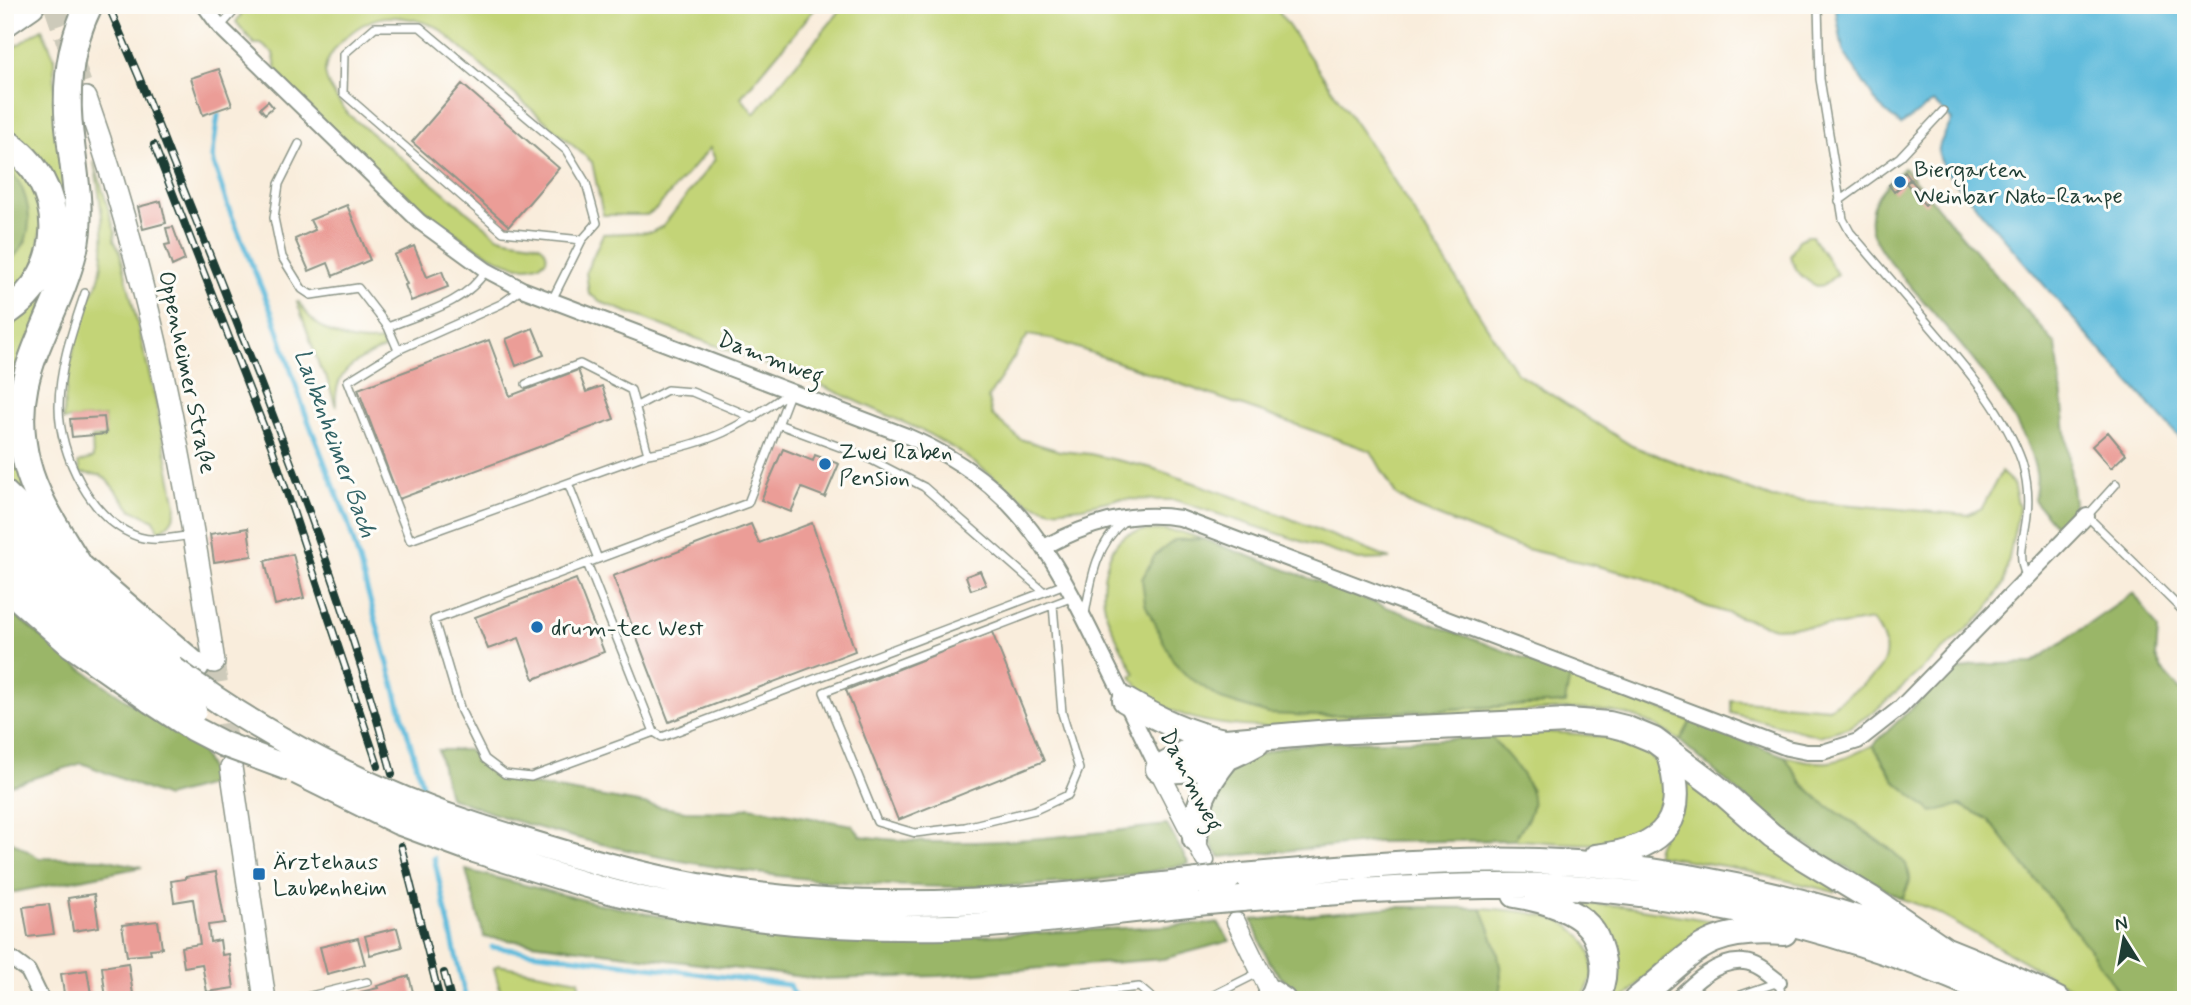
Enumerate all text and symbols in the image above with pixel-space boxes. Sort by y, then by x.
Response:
place label: Biergarten Weinbar Nato-Rampe [1914,156,2123,212]
marker: Biergarten Weinbar Nato-Rampe [1892,174,1908,190]
street label: Oppenheimer Straße [150,268,222,477]
street label: Dammweg [712,325,828,395]
water label: Laubenheimer Bach [286,345,383,542]
place label: Zwei Raben Pension [839,438,952,494]
marker: Zwei Raben Pension [817,456,833,472]
place label: drum-tec West [551,614,704,644]
marker: drum-tec West [529,619,545,635]
street label: Dammweg [1150,725,1229,838]
place label: Ärztehaus Laubenheim [273,848,387,904]
marker: Ärztehaus Laubenheim [251,866,267,882]
north arrow [2090,904,2160,974]
text: N [2112,910,2130,937]

